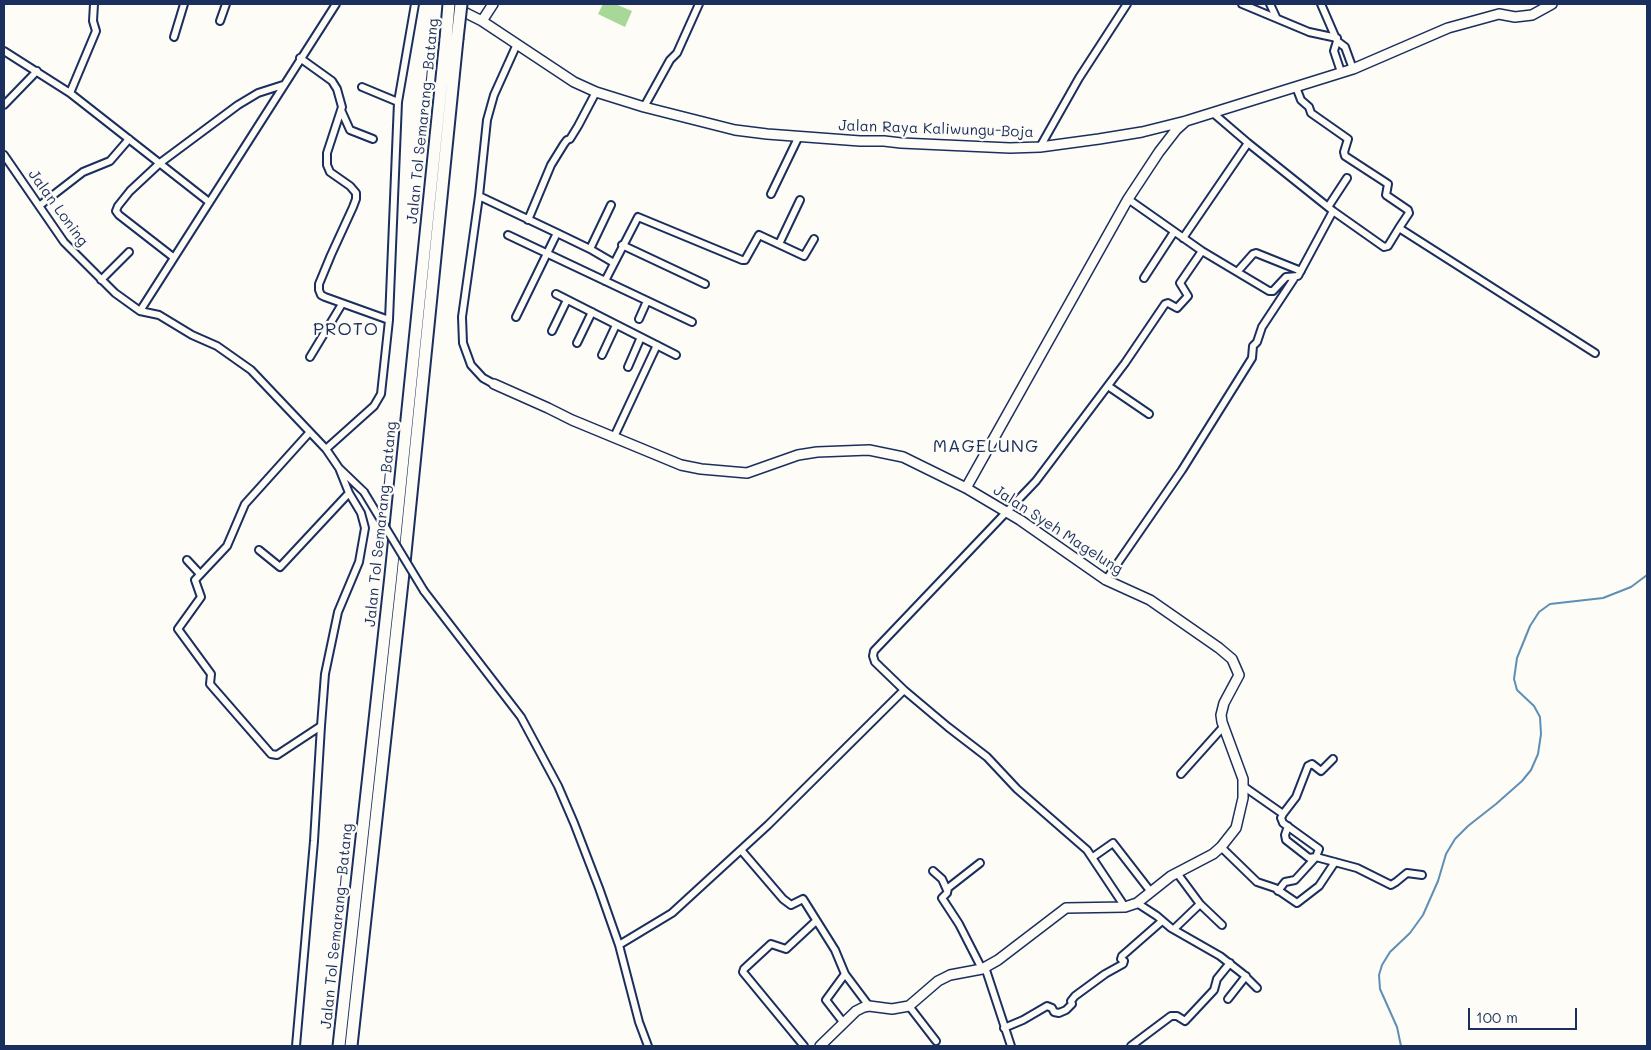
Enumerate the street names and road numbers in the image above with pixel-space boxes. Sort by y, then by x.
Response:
street label: Jalan Tol Semarang–Batang [403,17,443,225]
street label: Jalan Raya Kaliwungu-Boja [838,117,1034,141]
street label: Jalan Loning [24,166,92,250]
street label: Jalan Tol Semarang–Batang [361,420,401,628]
street label: Jalan Syeh Magelung [990,481,1126,579]
street label: Jalan Tol Semarang–Batang [317,822,357,1030]

